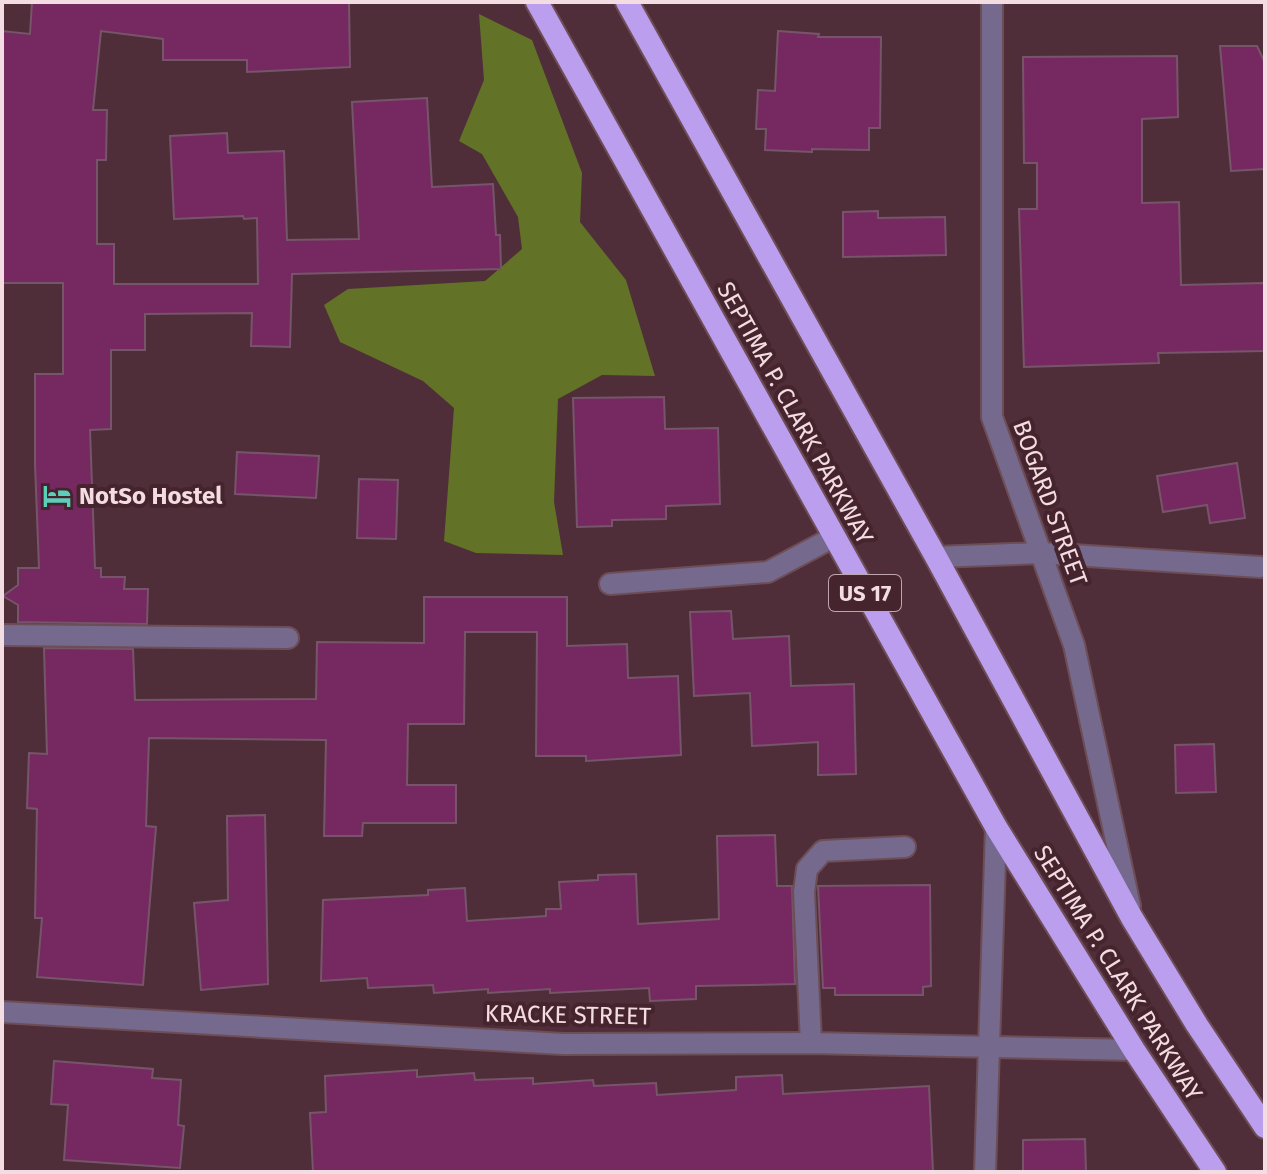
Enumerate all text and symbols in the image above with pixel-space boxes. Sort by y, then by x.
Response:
street label: SEPTIMA P. CLARK PARKWAY [711,277,879,550]
street label: BOGARD STREET [1007,416,1093,590]
hotel icon: NotSo Hostel [42,481,72,511]
place label: NotSo Hostel [79,482,223,510]
road number: US 17 [829,575,901,611]
street label: SEPTIMA P. CLARK PARKWAY [1028,840,1209,1106]
street label: KRACKE STREET [485,1000,652,1030]

